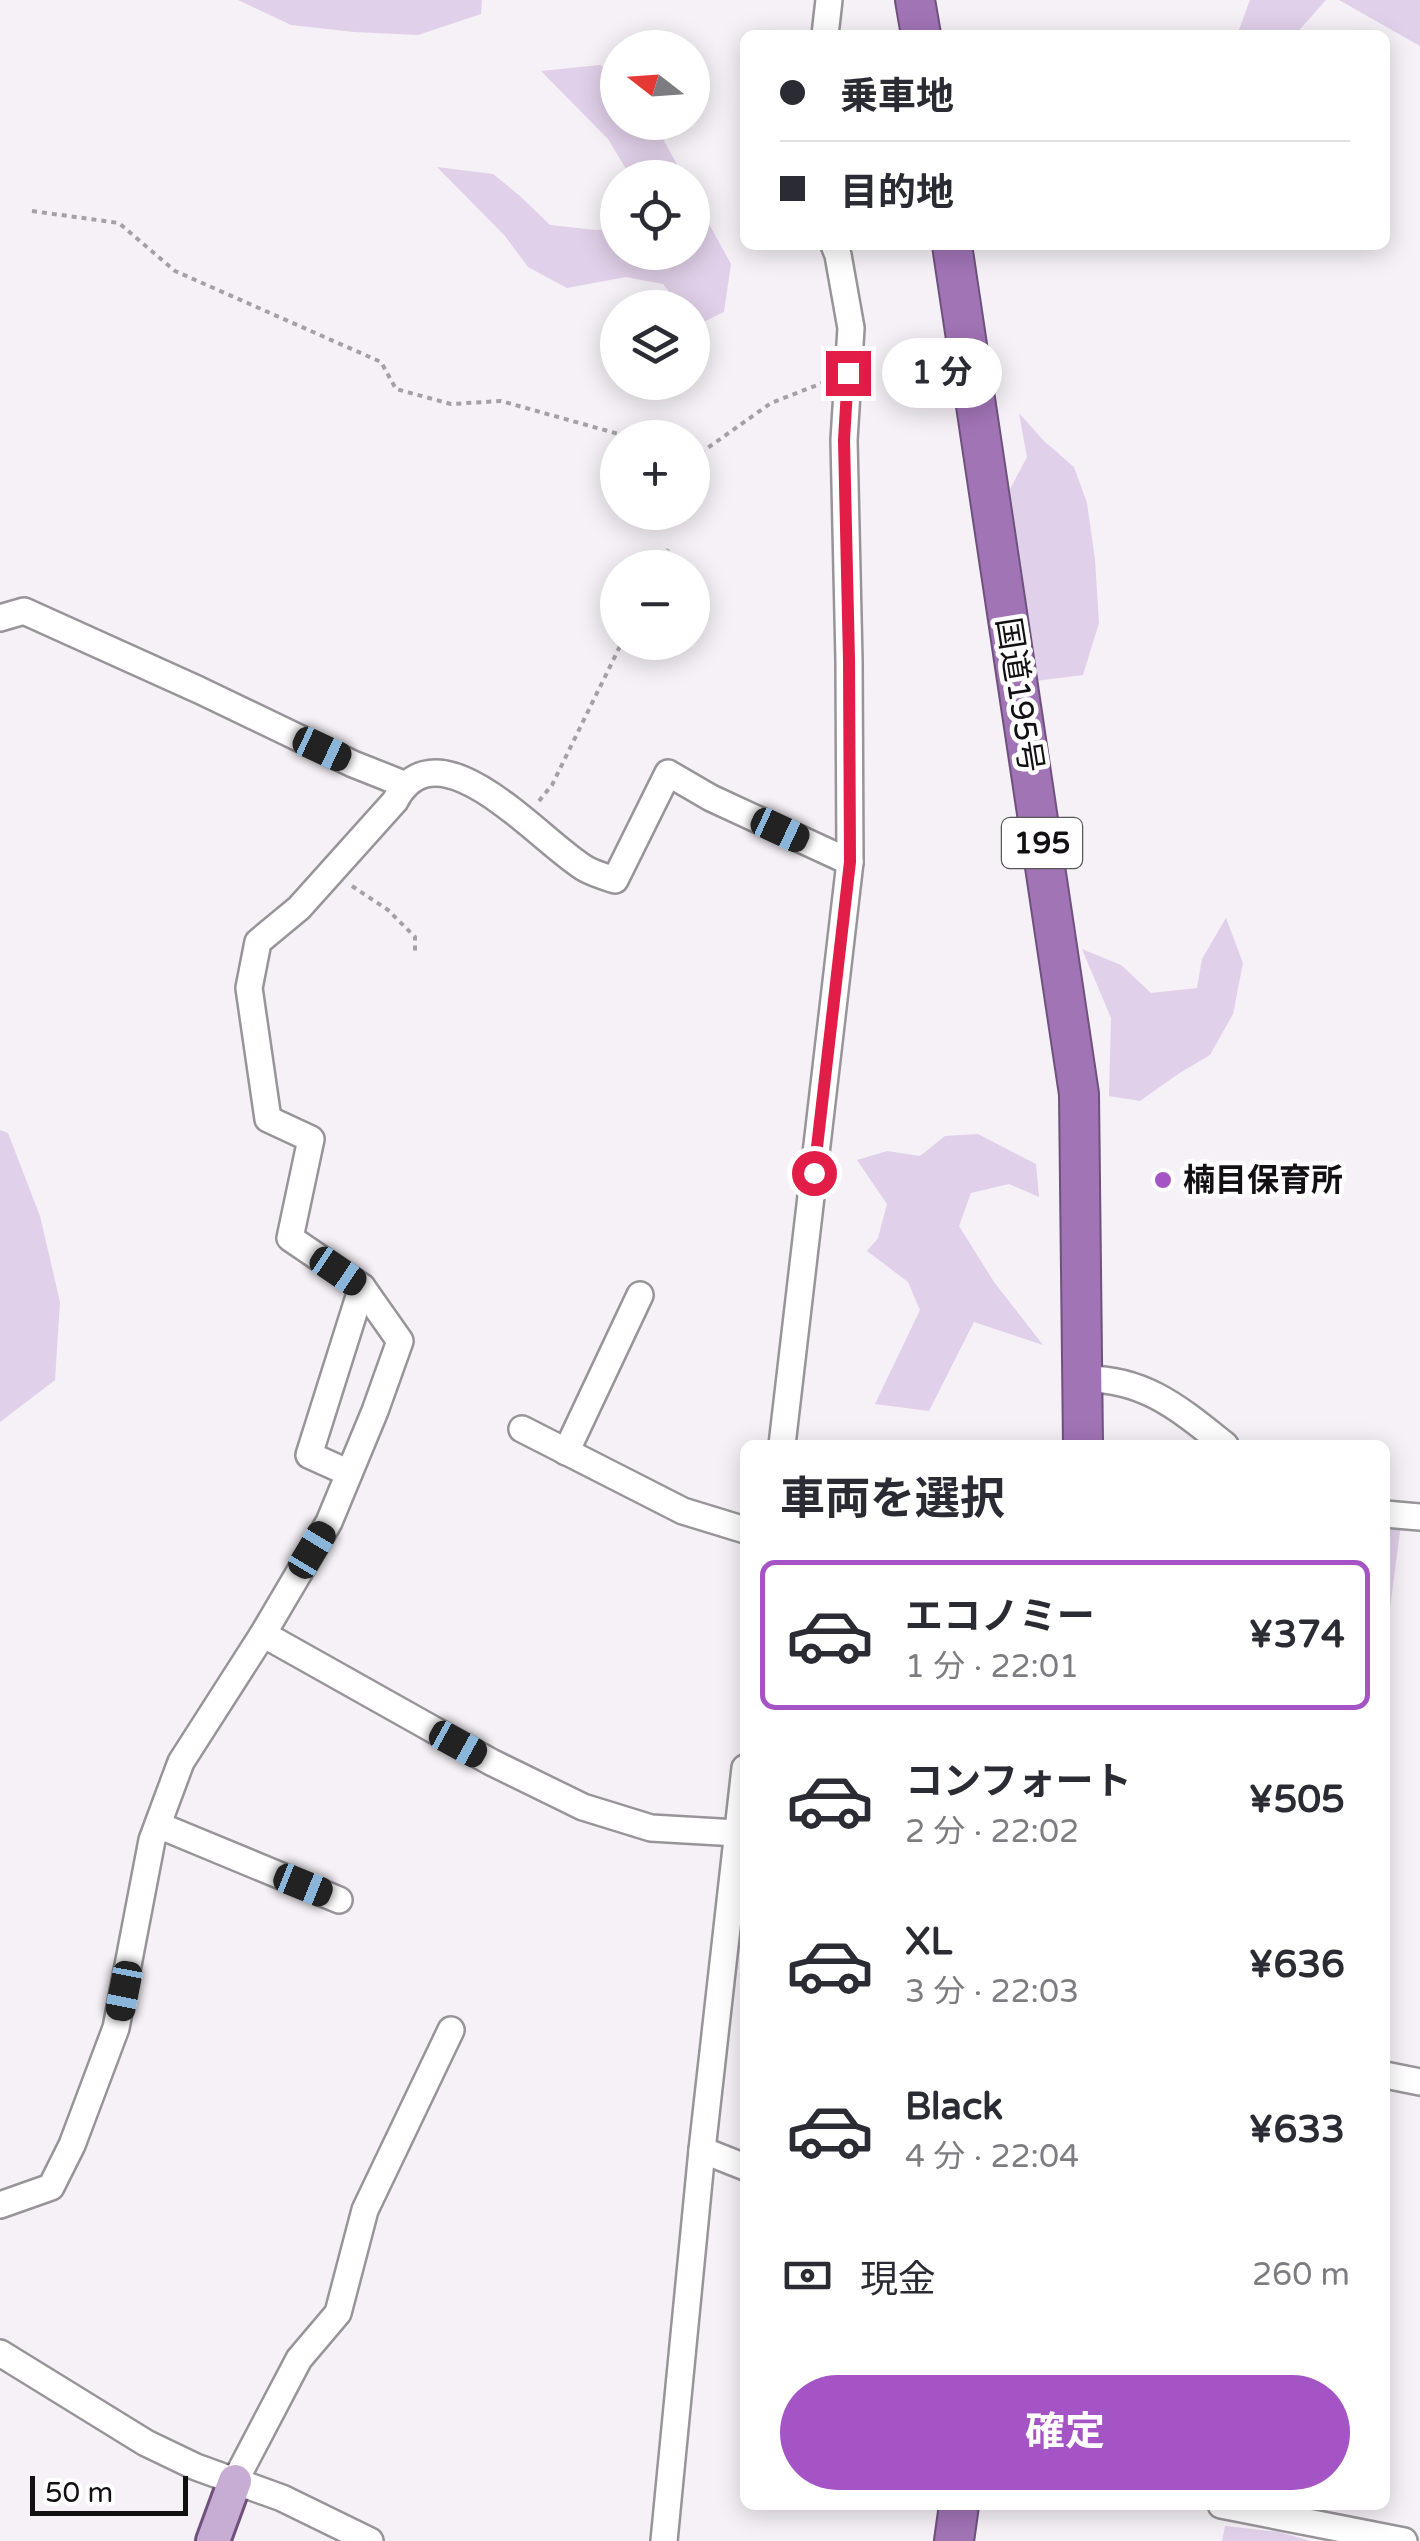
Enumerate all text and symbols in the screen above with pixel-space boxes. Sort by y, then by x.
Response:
north arrow [600,30,710,140]
map controls [600,30,710,660]
text: 乗車地 [840,74,954,120]
button: locate [600,160,710,270]
text: 目的地 [840,170,954,216]
button: layers [600,290,710,400]
callout: 1 分 [883,338,1003,408]
route end [826,351,871,396]
text: 1 分 [912,354,972,392]
button: + [600,420,710,530]
button: − [600,550,710,660]
street label: 国道195号 [988,615,1050,775]
car [288,723,356,775]
car [746,804,814,856]
road number: 195 [1002,818,1082,868]
route start [792,1151,837,1196]
place label: 楠目保育所 [1183,1162,1343,1200]
marker: 楠目保育所 [1152,1169,1174,1191]
car [305,1242,371,1300]
text: 車両を選択 [780,1473,1005,1527]
car [284,1517,340,1583]
icon: car [785,1590,875,1680]
text: エコノミー [905,1594,1095,1640]
text: ¥374 [1248,1612,1345,1658]
text: 1 分 · 22:01 [905,1648,1079,1686]
car [424,1716,492,1772]
icon: car [785,1755,875,1845]
text: コンフォート [905,1759,1132,1805]
text: ¥505 [1248,1777,1345,1823]
text: 2 分 · 22:02 [905,1813,1079,1851]
car [270,1860,336,1910]
text: XL [905,1919,952,1965]
icon: car [785,1920,875,2010]
text: ¥636 [1248,1942,1345,1988]
car [104,1959,144,2023]
text: 3 分 · 22:03 [905,1973,1079,2011]
text: Black [905,2084,1003,2130]
icon: car [785,2085,875,2175]
text: ¥633 [1248,2107,1345,2153]
text: 4 分 · 22:04 [905,2138,1079,2176]
icon: cash [780,2248,835,2303]
text: 260 m [1252,2256,1350,2294]
text: 現金 [860,2257,936,2303]
button: 確定 [780,2375,1350,2490]
scale bar [30,2471,188,2516]
text: 50 m [45,2476,113,2510]

